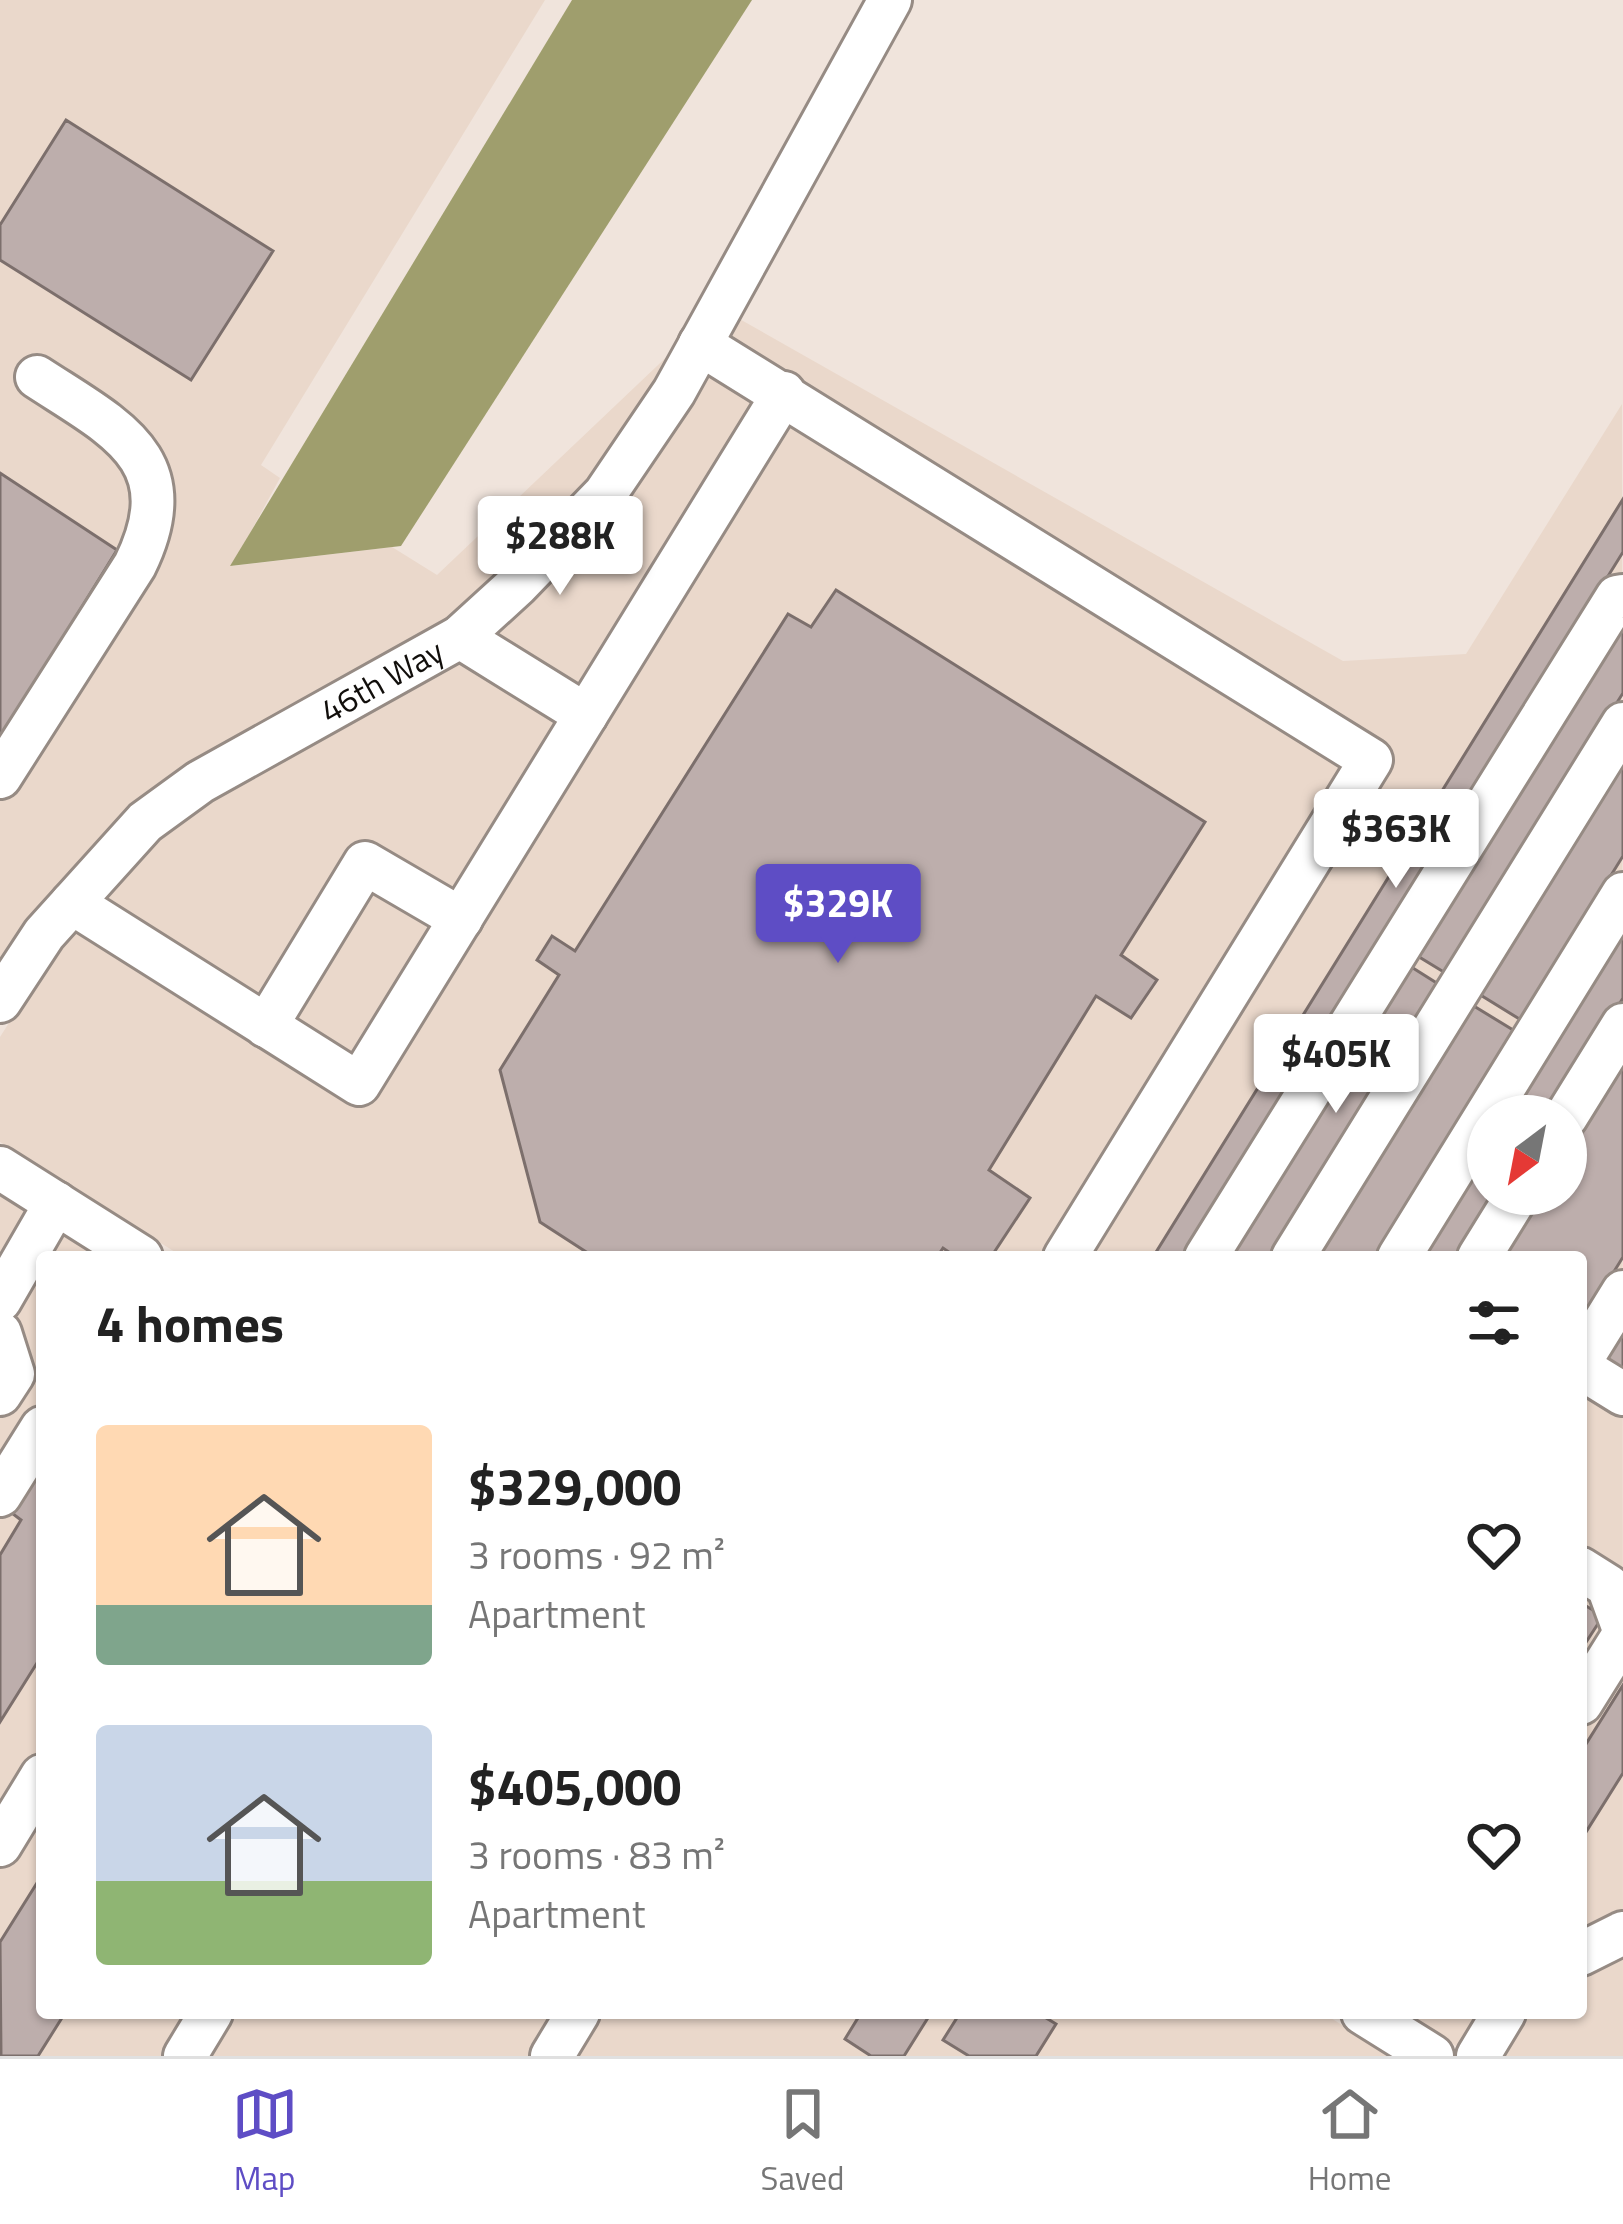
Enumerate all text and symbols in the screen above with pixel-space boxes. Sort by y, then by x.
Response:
pin: $288K [476,496,644,598]
text: $288K [505,505,615,564]
street label: 46th Way [311,626,453,735]
pin: $363K [1312,789,1480,891]
text: $363K [1341,798,1451,857]
pin: $329K [754,864,922,966]
text: $329K [783,873,893,932]
pin: $405K [1252,1014,1420,1116]
text: $405K [1281,1023,1391,1082]
north arrow [1467,1095,1587,1215]
map controls [1467,1095,1587,1215]
text: 4 homes [96,1284,284,1362]
icon: filters [1461,1290,1527,1356]
text: $329,000 [468,1447,681,1525]
icon: home [192,1473,336,1617]
icon: heart [1461,1512,1527,1578]
text: 3 rooms · 92 m² [468,1525,725,1584]
text: Apartment [468,1584,645,1643]
text: $405,000 [468,1747,681,1825]
icon: home [192,1773,336,1917]
icon: heart [1461,1812,1527,1878]
text: 3 rooms · 83 m² [468,1825,725,1884]
text: Apartment [468,1884,645,1943]
tab: Map [232,2081,298,2203]
tab: Saved [761,2081,845,2203]
tab: Home [1308,2081,1391,2203]

